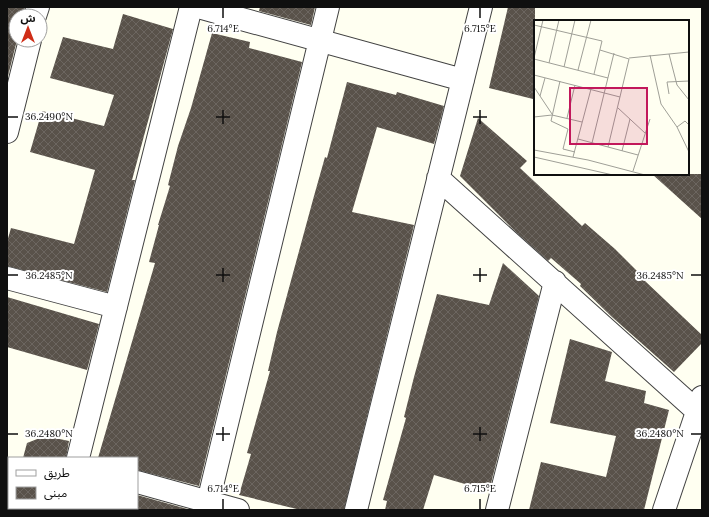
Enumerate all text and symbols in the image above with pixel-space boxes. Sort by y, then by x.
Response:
north arrow [8,8,48,48]
text: ش [20,11,36,25]
inset map [534,20,689,175]
text: 6.714°E [207,22,239,35]
text: 6.715°E [464,22,496,35]
text: 36.2490°N [25,110,73,123]
text: 36.2485°N [25,269,73,282]
text: 36.2485°N [636,269,684,282]
text: 36.2480°N [25,427,73,440]
text: 36.2480°N [636,427,684,440]
legend [8,457,138,509]
text: طريق [44,465,70,481]
text: 6.714°E [207,482,239,495]
text: 6.715°E [464,482,496,495]
text: مبنى [44,485,67,500]

